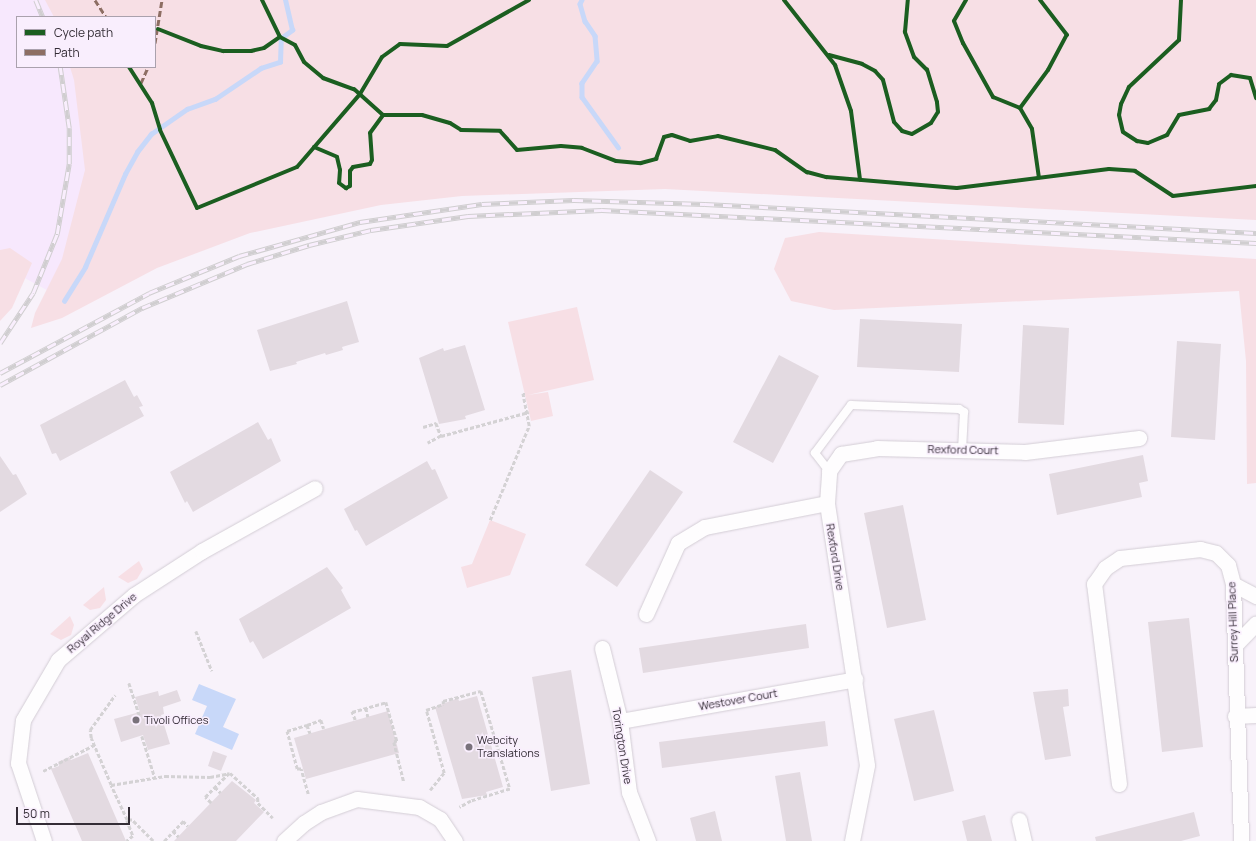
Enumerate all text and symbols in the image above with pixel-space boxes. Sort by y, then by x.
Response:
legend [16,16,156,68]
text: Cycle path [54,24,113,41]
text: Path [54,44,80,61]
street label: Rexford Court [927,443,999,457]
street label: Rexford Drive [823,523,847,591]
street label: Surrey Hill Place [1225,582,1241,662]
street label: Royal Ridge Drive [65,590,139,656]
street label: Westover Court [698,687,778,713]
street label: Torington Drive [609,707,635,785]
place label: Tivoli Offices [144,713,208,727]
marker: Tivoli Offices [131,715,141,725]
place label: Webcity Translations [477,734,540,760]
marker: Webcity Translations [464,742,474,752]
scale bar [18,799,132,825]
text: 50 m [23,805,50,822]

